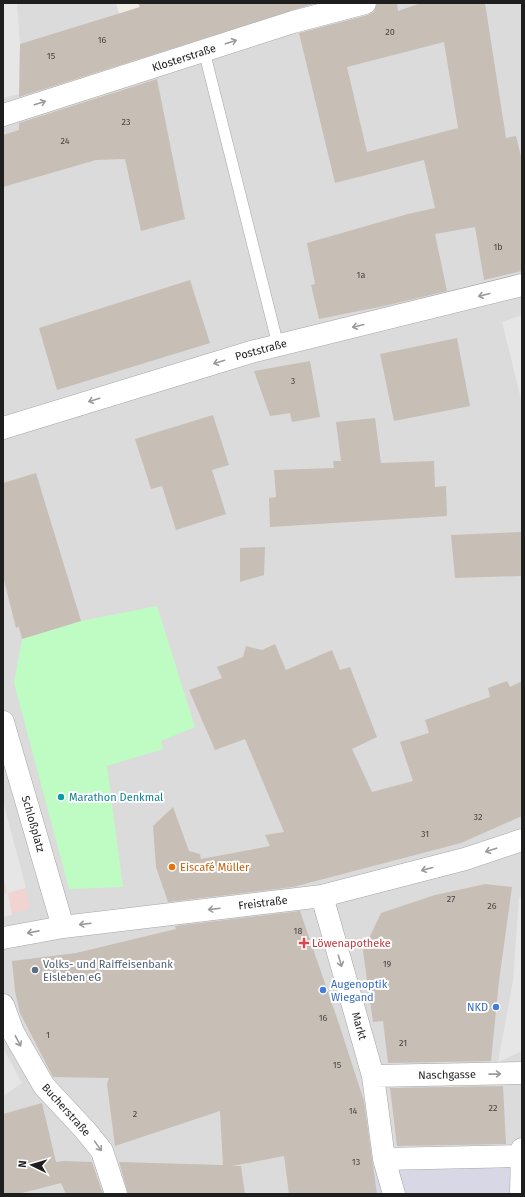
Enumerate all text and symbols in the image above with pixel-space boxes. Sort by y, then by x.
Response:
house number: 20 [385,27,395,37]
house number: 16 [98,35,107,45]
one-way arrow [224,38,236,46]
street label: Klosterstraße [150,42,218,74]
house number: 15 [47,51,56,61]
one-way arrow [34,99,46,107]
house number: 23 [122,117,130,127]
house number: 24 [60,136,70,146]
house number: 1b [493,242,503,252]
house number: 1a [357,270,365,280]
one-way arrow [478,291,491,299]
one-way arrow [352,322,365,330]
street label: Poststraße [234,337,288,363]
one-way arrow [212,359,225,366]
house number: 3 [291,376,295,386]
one-way arrow [88,397,101,404]
place label: Marathon Denkmal [69,791,163,804]
marker: Marathon Denkmal [56,792,66,802]
street label: Schloßplatz [19,794,47,854]
house number: 32 [474,812,482,822]
house number: 31 [421,829,429,839]
one-way arrow [485,847,498,854]
place label: Eiscafé Müller [180,861,250,874]
marker: Eiscafé Müller [167,862,177,872]
one-way arrow [421,866,434,873]
street label: Freistraße [238,894,288,912]
house number: 27 [447,894,455,904]
house number: 26 [487,901,497,911]
one-way arrow [208,905,221,913]
one-way arrow [79,920,92,928]
house number: 18 [294,926,302,936]
one-way arrow [27,929,40,937]
place label: Löwenapotheke [312,937,391,950]
marker: Löwenapotheke [299,938,309,948]
one-way arrow [337,954,344,967]
place label: Volks- und Raiffeisenbank Eisleben eG [43,958,173,984]
house number: 19 [383,959,392,969]
marker: Volks- und Raiffeisenbank Eisleben eG [30,965,40,975]
place label: Augenoptik Wiegand [331,978,388,1004]
marker: Augenoptik Wiegand [318,985,328,995]
place label: NKD [467,1001,488,1014]
marker: NKD [491,1002,501,1012]
street label: Markt [349,1011,369,1041]
house number: 16 [319,1013,328,1023]
house number: 1 [46,1030,50,1040]
one-way arrow [14,1035,22,1047]
house number: 21 [399,1038,407,1048]
house number: 15 [333,1060,342,1070]
street label: Naschgasse [418,1068,476,1082]
one-way arrow [488,1070,501,1078]
street label: Bucherstraße [39,1081,93,1139]
house number: 22 [489,1103,497,1113]
house number: 14 [349,1106,358,1116]
house number: 2 [133,1109,137,1119]
one-way arrow [94,1140,102,1151]
north arrow [12,1145,52,1185]
house number: 13 [352,1157,360,1167]
text: N [16,1160,29,1168]

